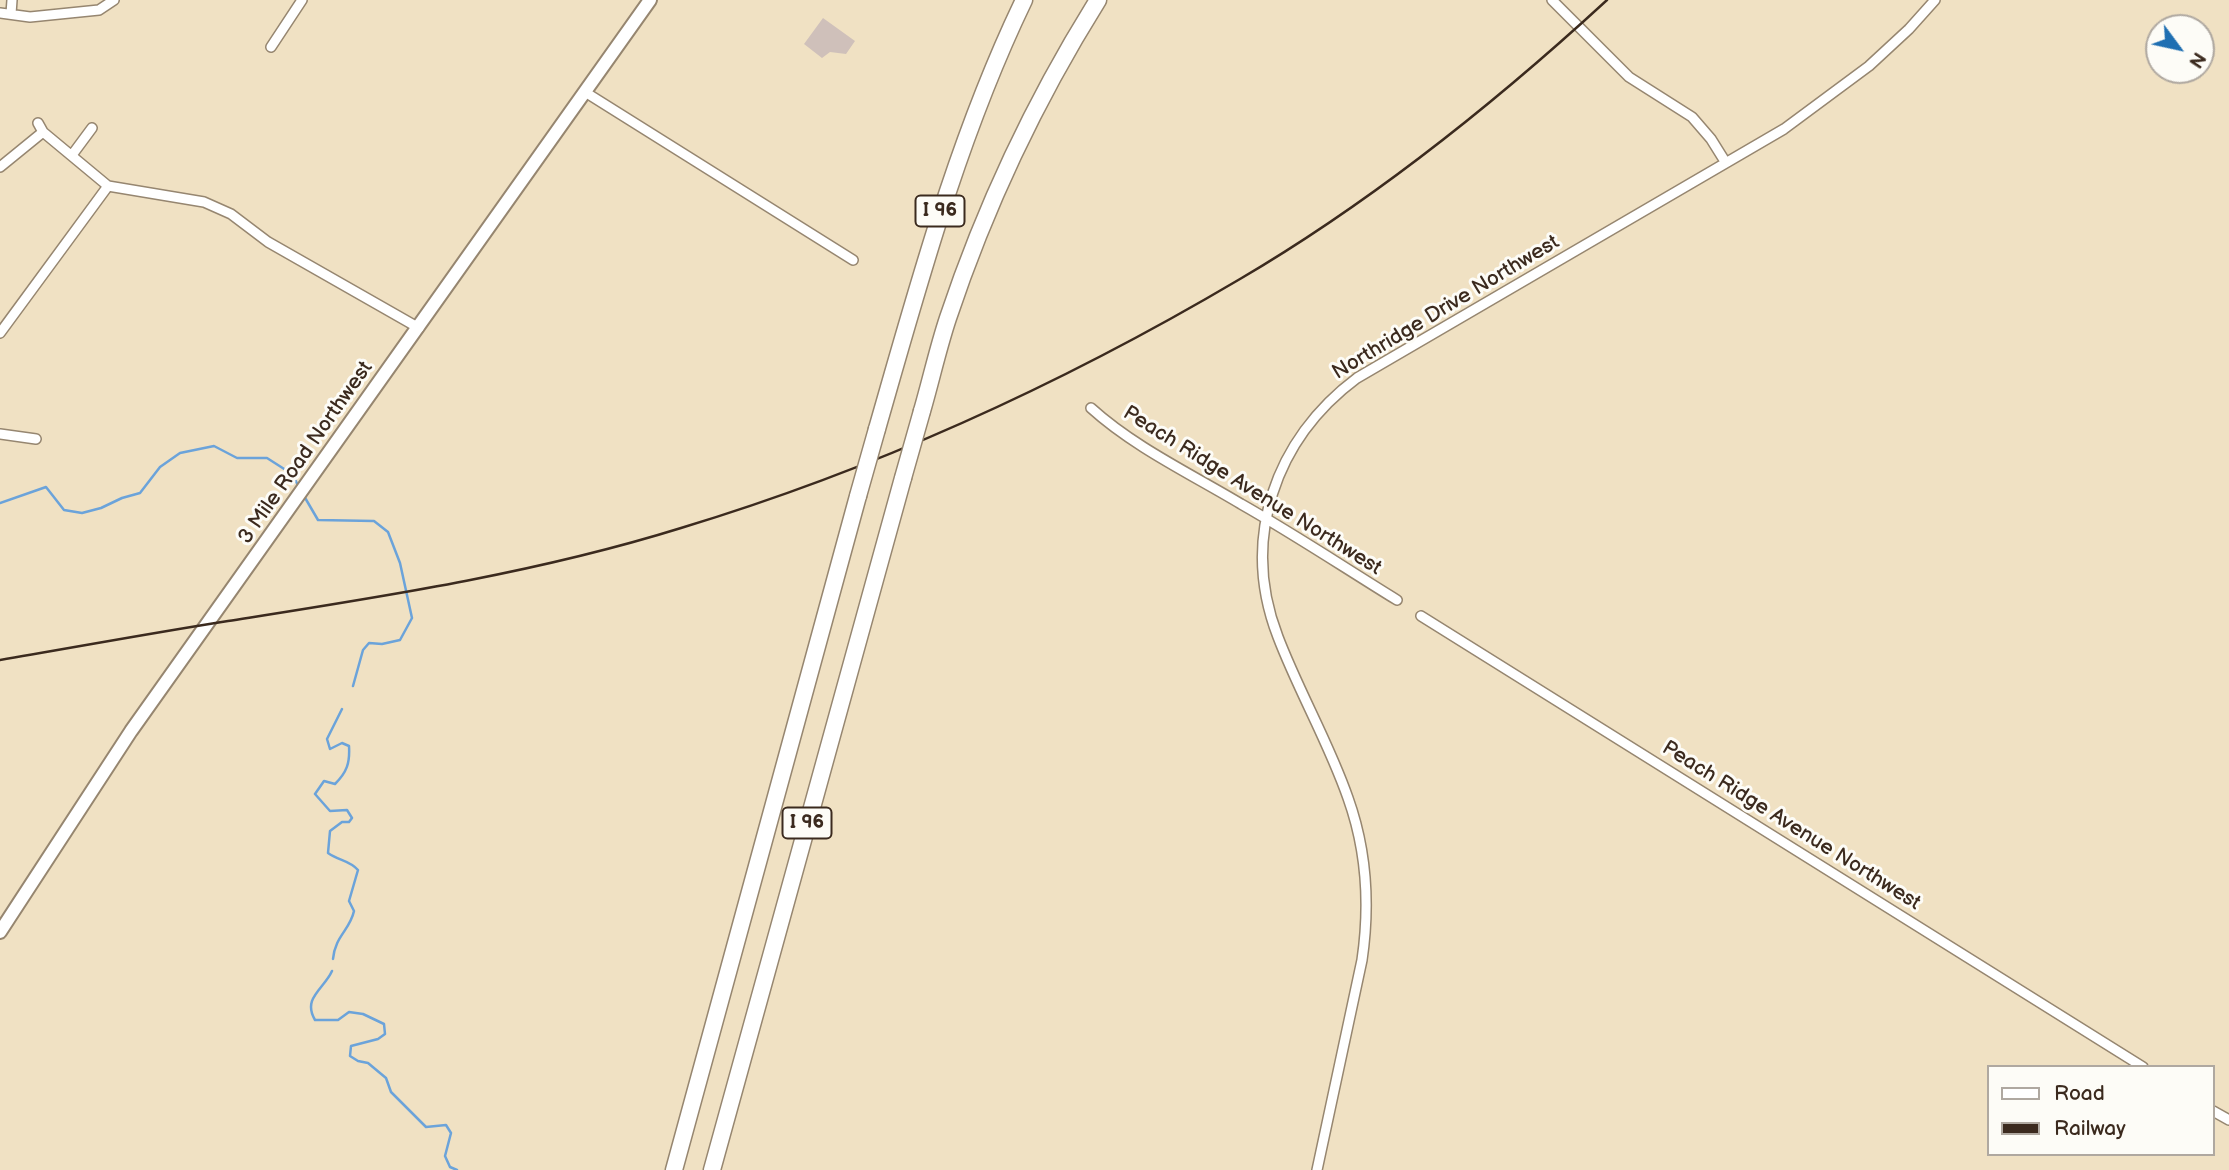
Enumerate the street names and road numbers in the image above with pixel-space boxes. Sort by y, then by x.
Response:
road number: I 96 [916,196,964,226]
street label: Northridge Drive Northwest [1328,230,1564,386]
street label: 3 Mile Road Northwest [233,357,379,549]
street label: Peach Ridge Avenue Northwest [1118,401,1386,581]
street label: Peach Ridge Avenue Northwest [1657,736,1925,916]
road number: I 96 [782,808,832,838]

